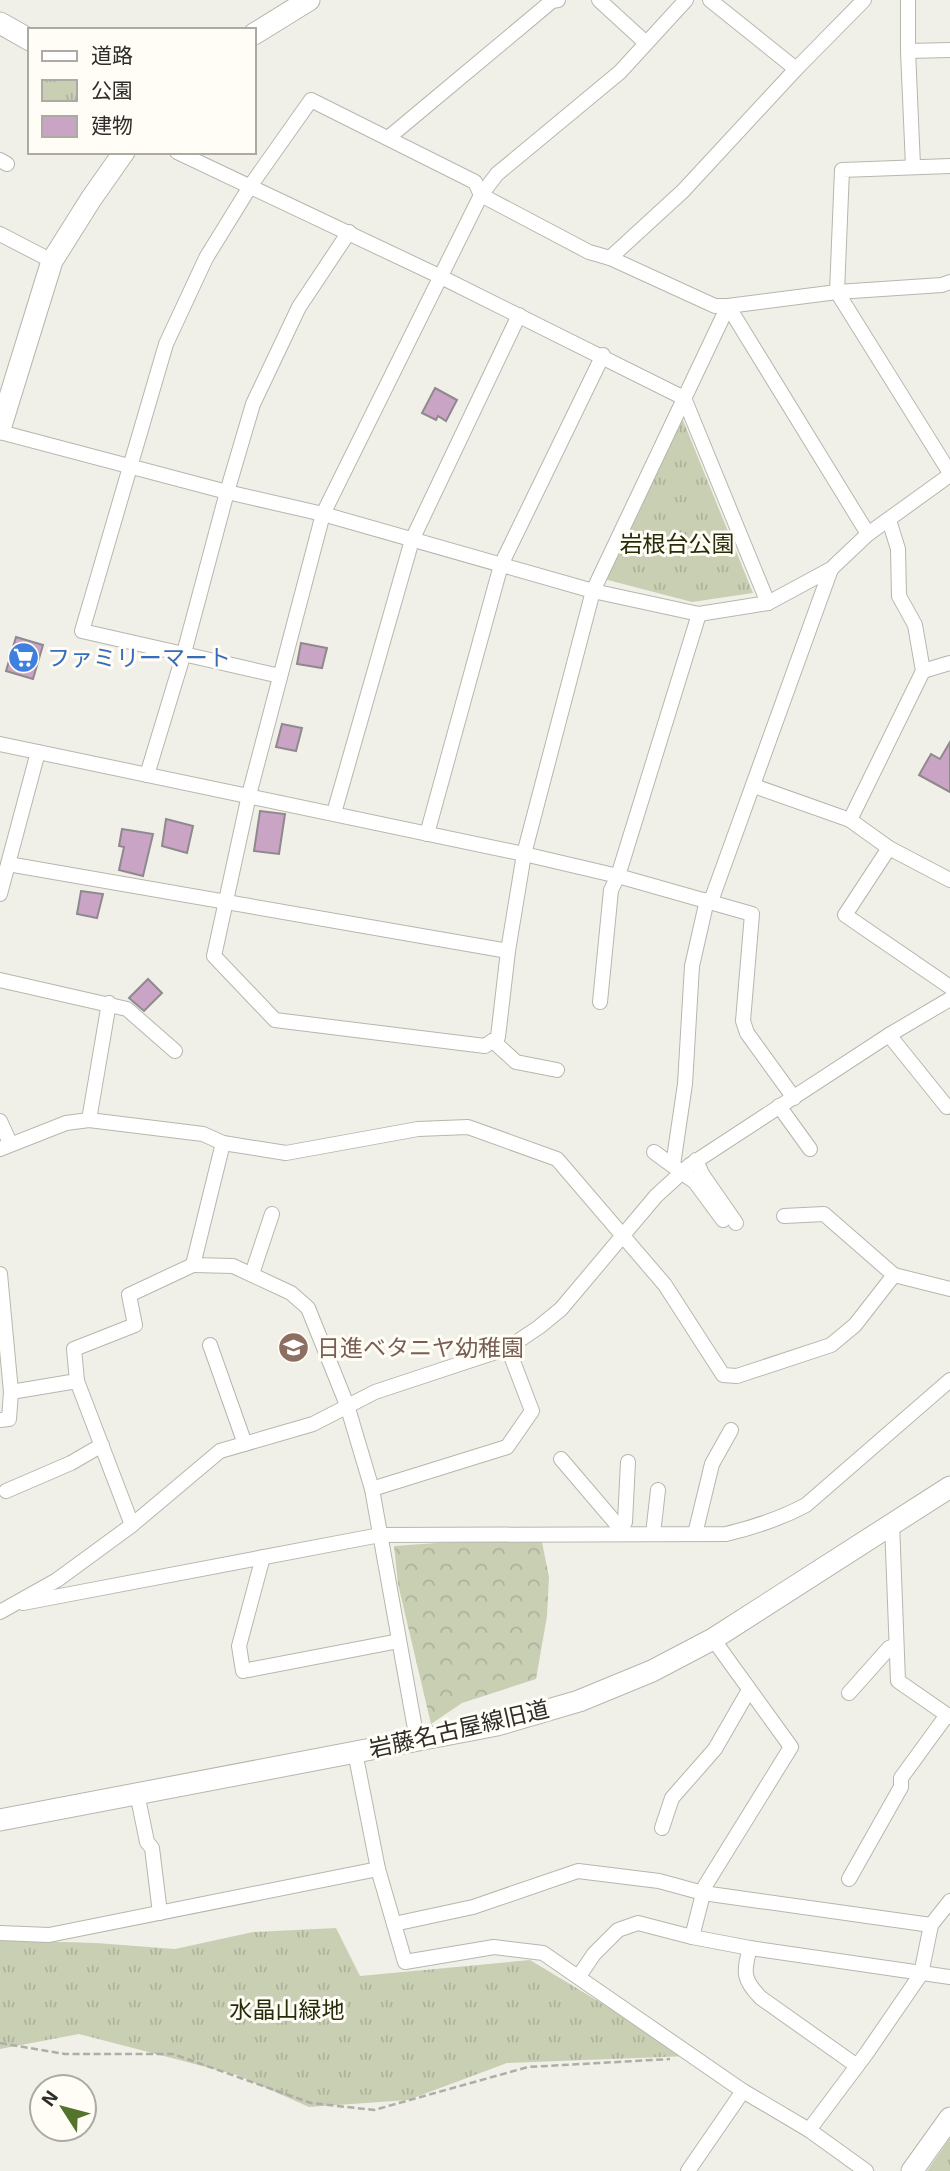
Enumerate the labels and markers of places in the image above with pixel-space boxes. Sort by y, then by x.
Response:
supermarket icon: ファミリーマート [7,641,41,675]
place label: ファミリーマート [47,643,231,671]
school or university icon: 日進ベタニヤ幼稚園 [277,1331,311,1365]
place label: 日進ベタニヤ幼稚園 [317,1333,524,1361]

